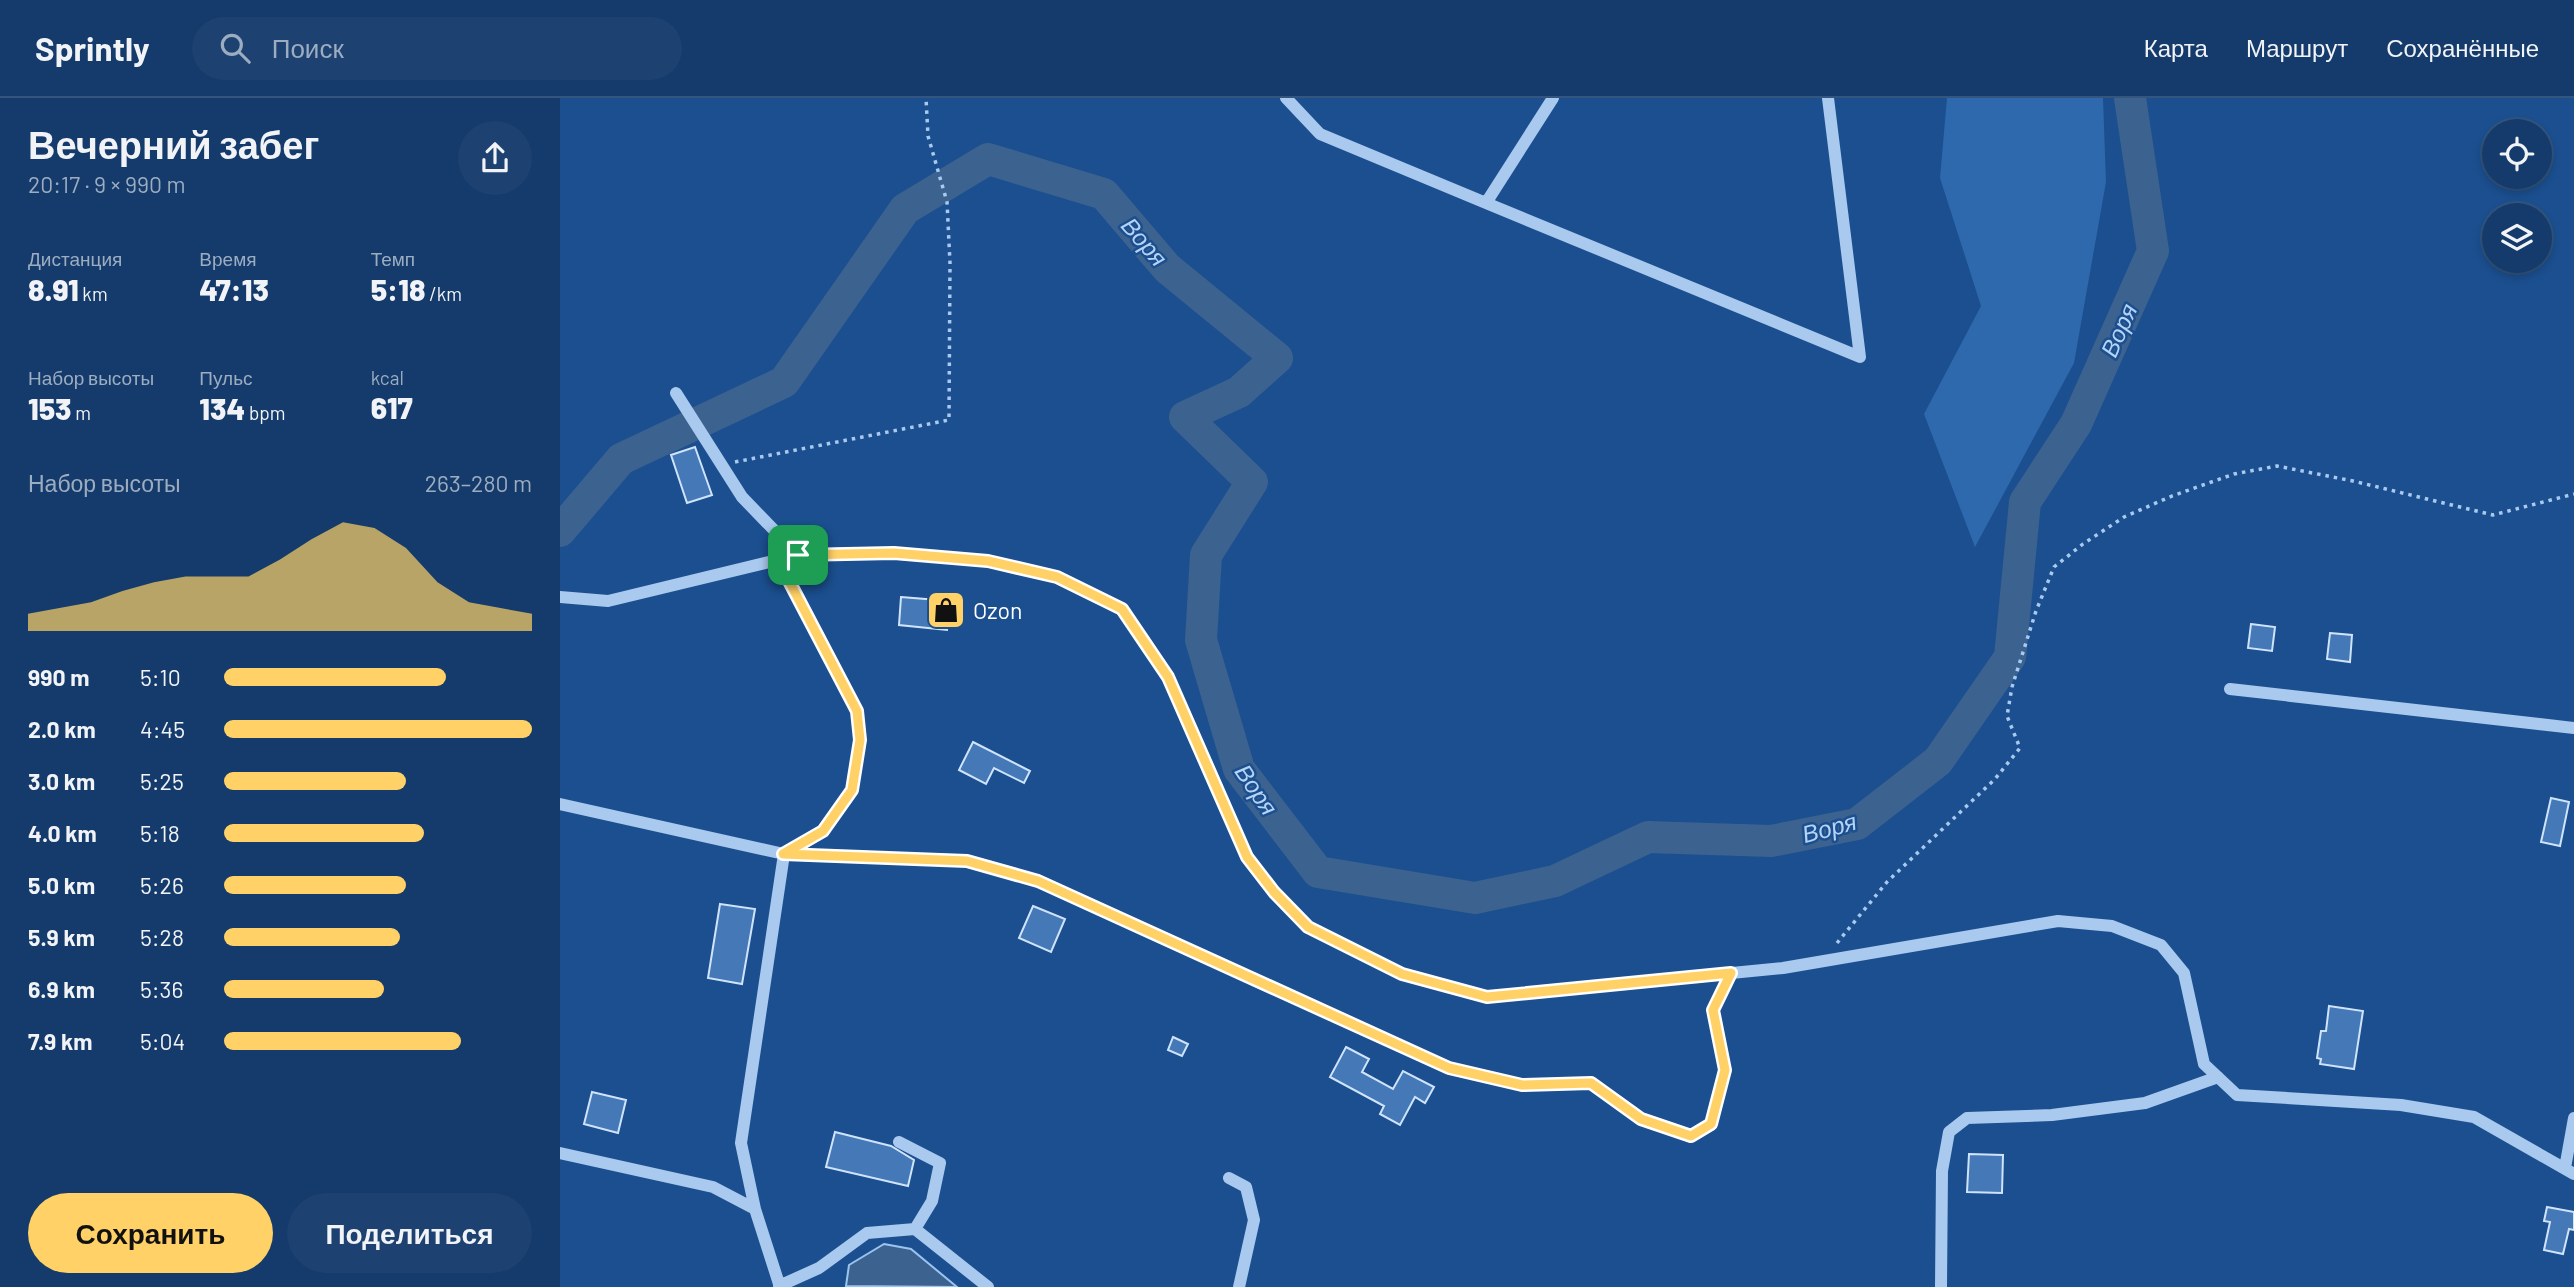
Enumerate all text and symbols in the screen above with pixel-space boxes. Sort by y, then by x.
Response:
search box [192,17,682,80]
text: Sprintly [35,28,150,68]
icon: search [216,29,254,67]
text: Поиск [272,32,344,63]
text: Карта [2144,33,2208,62]
text: Маршрут [2246,33,2348,62]
text: Сохранённые [2386,33,2539,62]
map controls [2482,119,2552,273]
button: locate [2482,119,2552,189]
text: Вечерний забег [28,121,319,167]
button: share [458,121,532,195]
text: 20:17 · 9 × 990 m [28,170,186,198]
button: layers [2482,203,2552,273]
water label: Воря [1116,211,1174,271]
text: Дистанция [28,247,122,270]
text: Время [199,247,257,270]
text: Темп [371,247,415,270]
text: 8.91 [28,271,79,307]
text: 47:13 [199,271,269,307]
text: 5:18 [371,271,425,307]
text: km [79,282,108,305]
text: /km [425,282,462,305]
water label: Воря [2094,299,2143,361]
text: Набор высоты [28,366,154,389]
text: Пульс [199,366,253,389]
text: kcal [371,366,404,389]
text: 617 [371,389,413,425]
text: 153 [28,390,72,426]
text: 134 [199,390,245,426]
text: m [72,401,91,424]
text: bpm [245,401,286,424]
text: Набор высоты [28,469,181,497]
text: 263–280 m [425,469,532,497]
pin [768,525,828,585]
icon: arrive [779,536,817,574]
shop icon: Ozon [925,589,967,631]
place label: Ozon [973,596,1022,624]
text: 990 m [28,663,89,691]
text: 5:10 [140,663,181,691]
text: 2.0 km [28,715,96,743]
text: 4:45 [140,715,185,743]
water label: Воря [1230,758,1285,820]
text: 3.0 km [28,767,95,795]
text: 5:25 [140,767,184,795]
water label: Воря [1799,806,1860,848]
text: 4.0 km [28,819,97,847]
text: 5:18 [140,819,180,847]
text: 5.0 km [28,871,95,899]
text: 5:26 [140,871,184,899]
text: 5.9 km [28,923,95,951]
text: 5:28 [140,923,184,951]
text: 6.9 km [28,975,95,1003]
text: 5:36 [140,975,183,1003]
text: 7.9 km [28,1027,92,1055]
text: 5:04 [140,1027,185,1055]
button: Сохранить [28,1193,273,1273]
button: Поделиться [287,1193,532,1273]

